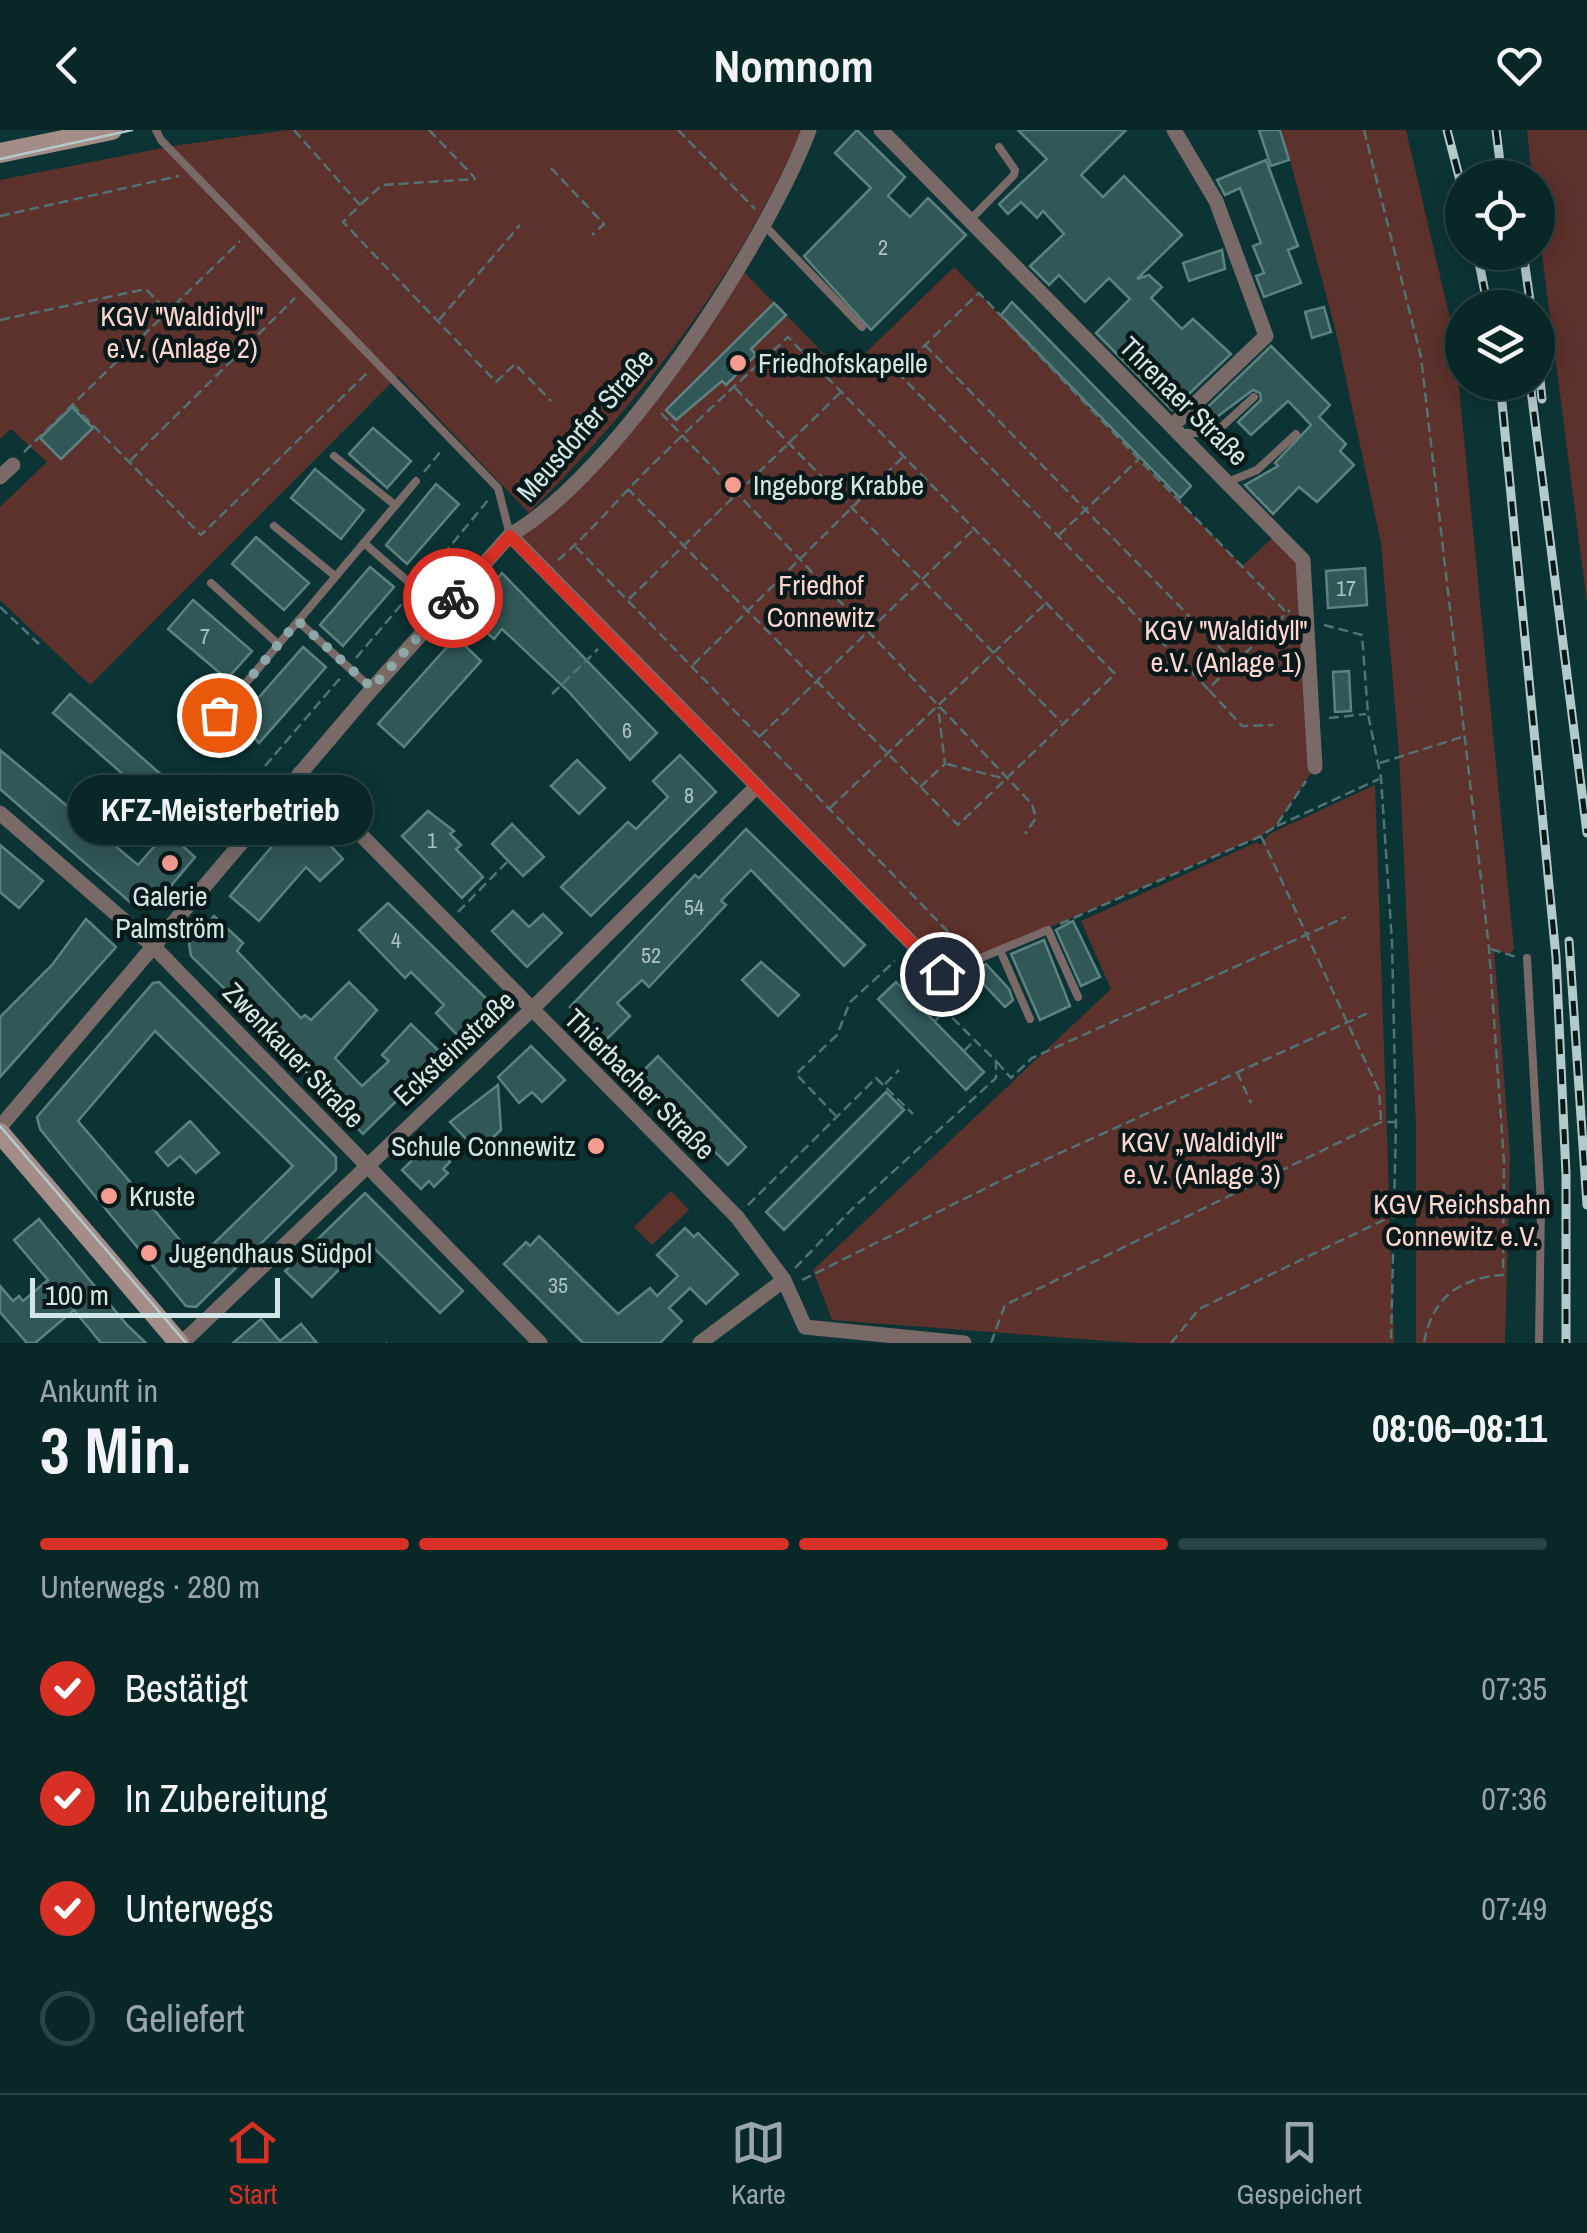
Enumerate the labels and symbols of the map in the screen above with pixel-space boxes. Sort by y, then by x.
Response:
house number: 2 [878,232,888,262]
park label: KGV "Waldidyll" e.V. (Anlage 2) [100,297,264,367]
street label: Threnaer Straße [1111,328,1257,474]
street label: Meusdorfer Straße [508,340,662,510]
place label: Friedhofskapelle [758,344,928,382]
marker: Friedhofskapelle [727,352,749,374]
place label: Ingeborg Krabbe [753,466,924,504]
marker: Ingeborg Krabbe [722,474,744,496]
courier [403,548,503,648]
park label: Friedhof Connewitz [767,566,875,636]
house number: 17 [1336,573,1356,603]
park label: KGV "Waldidyll" e.V. (Anlage 1) [1144,611,1308,681]
house number: 7 [200,621,210,651]
pin [177,673,262,758]
house number: 6 [622,715,632,745]
callout: KFZ-Meisterbetrieb [66,775,372,845]
house number: 8 [684,780,694,810]
house number: 1 [427,825,437,855]
marker: Galerie Palmström [159,852,181,874]
place label: Galerie Palmström [115,877,225,947]
house number: 54 [684,892,704,922]
house number: 4 [391,925,401,955]
pin [900,932,985,1017]
house number: 52 [641,940,661,970]
street label: Zwenkauer Straße [215,974,373,1136]
street label: Ecksteinstraße [385,982,523,1114]
street label: Thierbacher Straße [556,1000,724,1168]
park label: KGV „Waldidyll“ e. V. (Anlage 3) [1121,1123,1283,1193]
place label: Schule Connewitz [391,1127,576,1165]
marker: Schule Connewitz [585,1135,607,1157]
place label: Kruste [129,1177,195,1215]
marker: Kruste [98,1185,120,1207]
park label: KGV Reichsbahn Connewitz e.V. [1373,1185,1551,1255]
place label: Jugendhaus Südpol [169,1234,372,1272]
marker: Jugendhaus Südpol [138,1242,160,1264]
house number: 35 [548,1270,568,1300]
scale bar [30,1273,280,1318]

